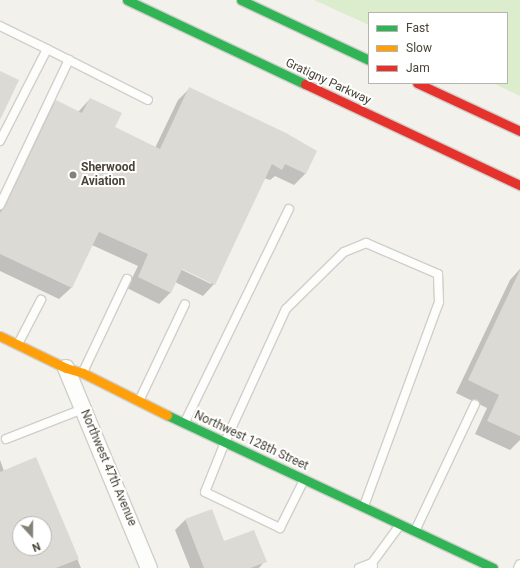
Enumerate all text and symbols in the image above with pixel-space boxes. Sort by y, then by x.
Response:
legend [368,12,508,84]
text: Fast [406,21,429,35]
text: Slow [406,41,432,55]
street label: Gratigny Parkway [283,56,373,108]
text: Jam [406,61,430,75]
place label: Sherwood Aviation [81,161,135,189]
marker: Sherwood Aviation [68,170,78,180]
street label: Northwest 47th Avenue [77,408,139,528]
street label: Northwest 128th Street [192,408,310,474]
north arrow [12,516,52,556]
text: N [30,539,42,554]

